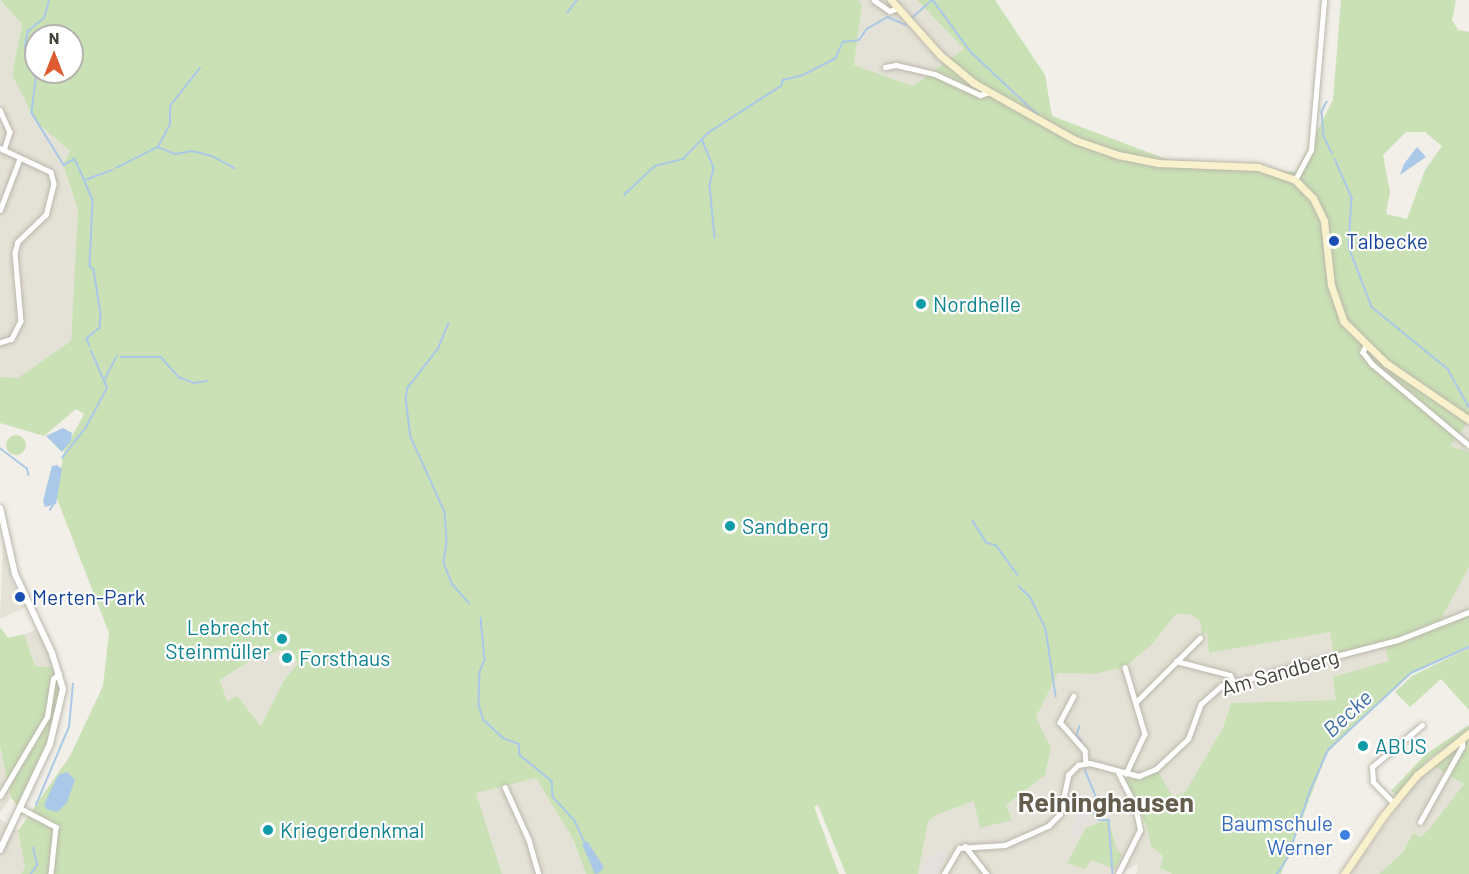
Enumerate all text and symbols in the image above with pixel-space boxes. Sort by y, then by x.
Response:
north arrow [24,24,84,84]
text: N [49,28,59,47]
place label: Talbecke [1346,228,1428,254]
marker: Talbecke [1327,234,1341,248]
place label: Nordhelle [933,291,1021,317]
marker: Nordhelle [914,297,928,311]
place label: Sandberg [742,513,829,539]
marker: Sandberg [723,519,737,533]
place label: Merten-Park [32,584,145,610]
marker: Merten-Park [13,590,27,604]
place label: Lebrecht Steinmüller [165,614,270,664]
marker: Lebrecht Steinmüller [275,632,289,646]
street label: Am Sandberg [1218,643,1342,701]
place label: Forsthaus [299,645,390,671]
marker: Forsthaus [280,651,294,665]
water label: Becke [1317,684,1377,742]
place label: ABUS [1375,733,1427,759]
marker: ABUS [1356,739,1370,753]
district label: Reininghausen [1018,786,1194,818]
place label: Baumschule Werner [1221,810,1333,860]
place label: Kriegerdenkmal [280,817,424,843]
marker: Kriegerdenkmal [261,823,275,837]
marker: Baumschule Werner [1338,828,1352,842]

